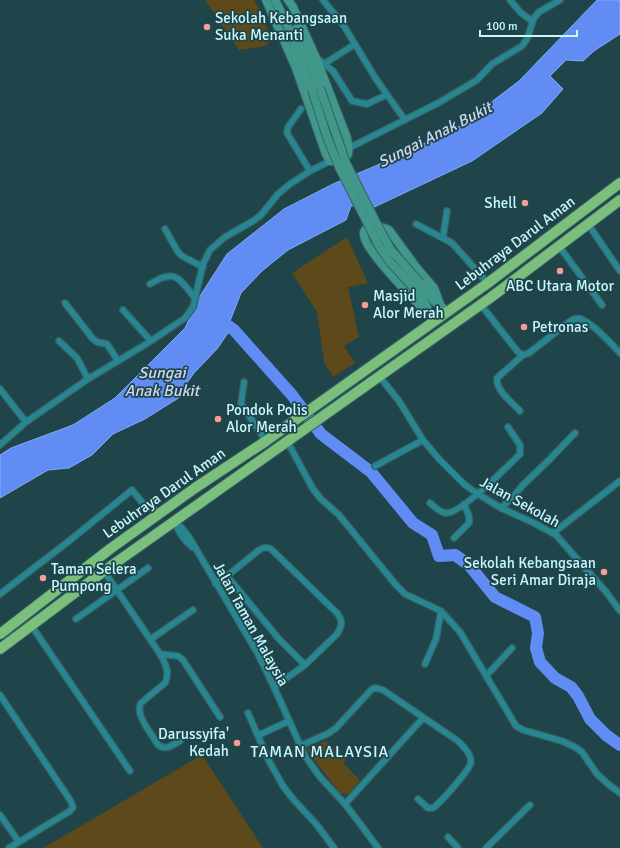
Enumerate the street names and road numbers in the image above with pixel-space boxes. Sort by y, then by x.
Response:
street label: Lebuhraya Darul Aman [452,192,578,294]
street label: Lebuhraya Darul Aman [99,444,229,542]
street label: Jalan Sekolah [477,473,563,531]
street label: Jalan Taman Malaysia [209,559,293,689]

